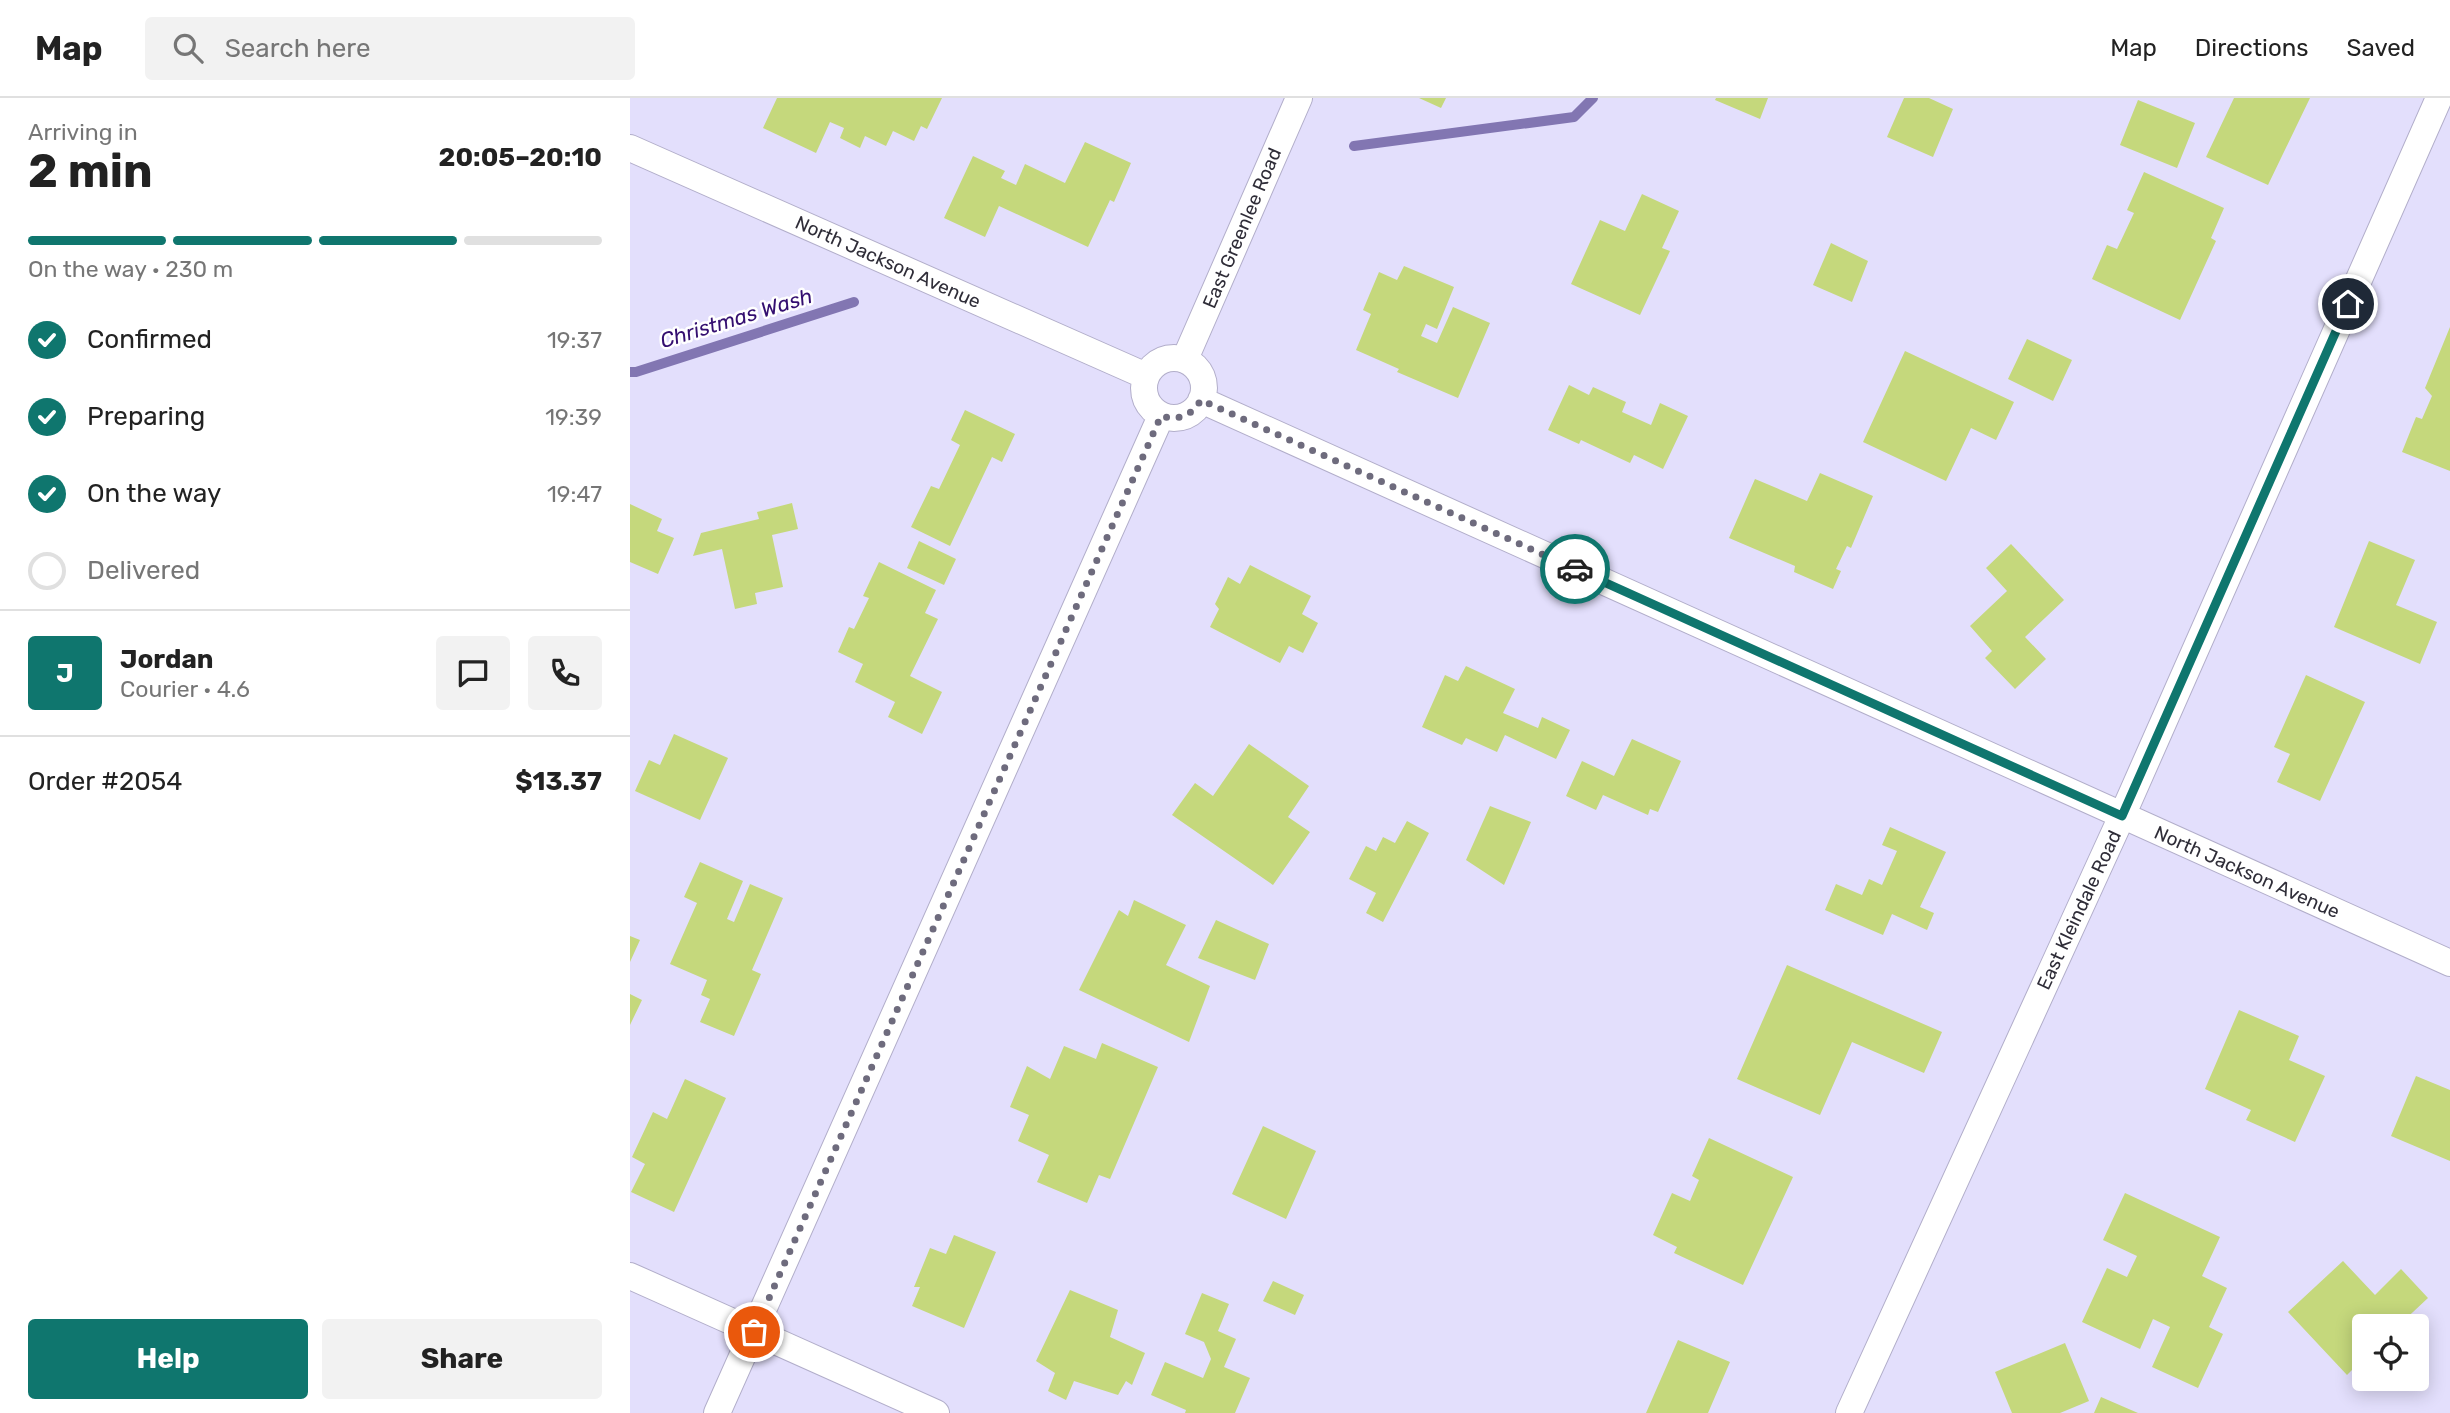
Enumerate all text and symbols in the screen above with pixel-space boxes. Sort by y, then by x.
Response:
search box [145,17,635,80]
text: Map [35,29,103,68]
icon: search [169,29,207,67]
text: Search here [225,33,370,64]
text: Map [2110,34,2157,62]
text: Directions [2195,34,2308,62]
text: Saved [2346,34,2415,62]
text: Arriving in [28,118,138,146]
text: 20:05–20:10 [439,142,602,173]
text: 2 min [28,144,153,199]
street label: East Greenlee Road [1198,144,1286,312]
street label: North Jackson Avenue [792,211,984,313]
text: On the way · 230 m [28,255,233,283]
pin [2318,274,2378,334]
water label: Christmas Wash [657,283,815,353]
icon: home [2329,285,2367,323]
icon: check [28,321,66,359]
text: Confirmed [87,324,212,355]
text: 19:37 [547,326,602,354]
icon: check [28,398,66,436]
text: Preparing [87,401,205,432]
text: 19:39 [545,403,602,431]
icon: check [28,475,66,513]
text: On the way [87,478,221,509]
text: 19:47 [547,480,602,508]
courier [1540,534,1610,604]
icon: car [1556,550,1594,588]
text: Delivered [87,555,200,586]
button: chat [436,636,510,710]
button: phone [528,636,602,710]
text: Jordan [120,644,213,675]
text: J [56,658,74,689]
text: Courier · 4.6 [120,675,250,703]
text: Order #2054 [28,766,182,797]
text: $13.37 [515,766,602,797]
street label: North Jackson Avenue [2151,821,2343,923]
street label: East Kleindale Road [2032,827,2126,993]
pin [724,1302,784,1362]
icon: bag [735,1313,773,1351]
map controls [2352,1314,2429,1391]
button: locate [2352,1314,2429,1391]
button: Help [28,1319,308,1399]
button: Share [322,1319,602,1399]

